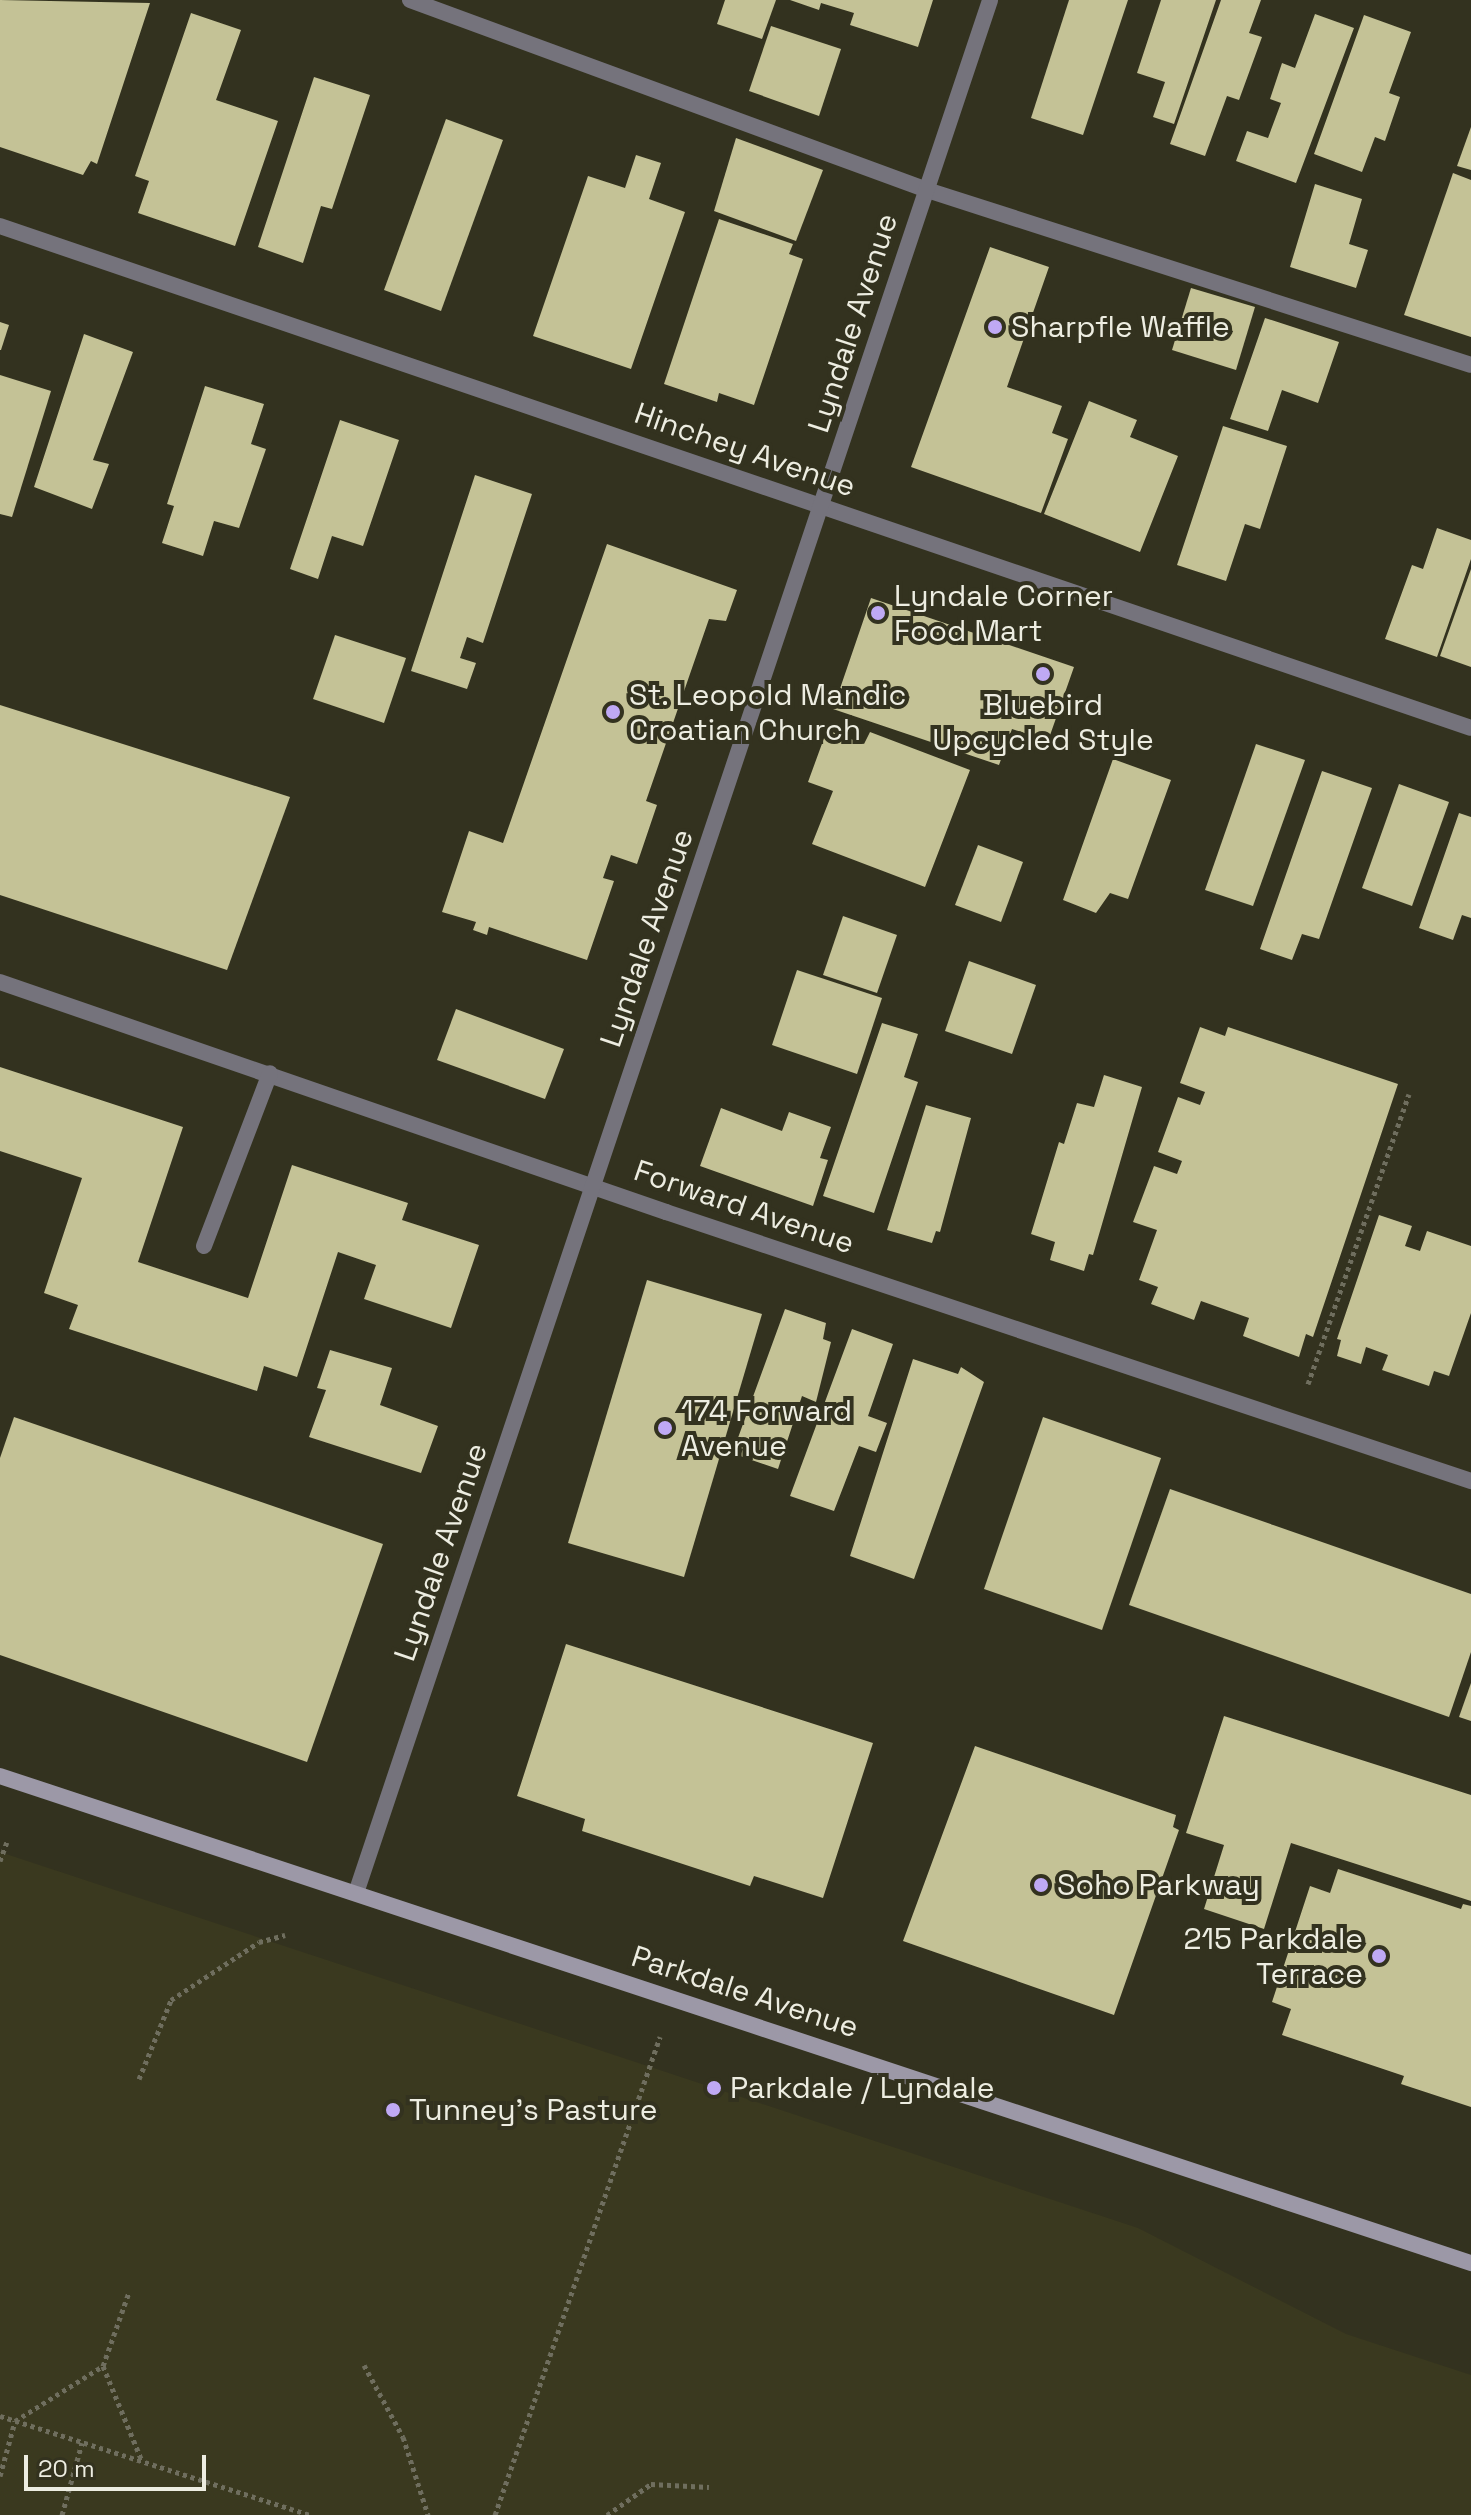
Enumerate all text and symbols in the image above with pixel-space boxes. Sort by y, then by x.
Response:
street label: Lyndale Avenue [801,209,905,437]
place label: Sharpfle Waffle [1011,309,1230,345]
marker: Sharpfle Waffle [986,318,1004,336]
street label: Hinchey Avenue [630,395,860,505]
place label: Lyndale Corner Food Mart [894,578,1113,648]
marker: Lyndale Corner Food Mart [869,604,887,622]
marker: Bluebird Upcycled Style [1034,665,1052,683]
place label: St. Leopold Mandic Croatian Church [629,677,908,748]
place label: Bluebird Upcycled Style [932,687,1154,758]
marker: St. Leopold Mandic Croatian Church [604,703,622,721]
street label: Lyndale Avenue [593,824,701,1052]
street label: Forward Avenue [629,1152,859,1262]
place label: 174 Forward Avenue [681,1393,852,1464]
marker: 174 Forward Avenue [656,1419,674,1437]
street label: Lyndale Avenue [387,1438,495,1666]
place label: Soho Parkway [1057,1867,1260,1903]
marker: Soho Parkway [1032,1876,1050,1894]
place label: 215 Parkdale Terrace [1183,1921,1363,1992]
street label: Parkdale Avenue [627,1938,863,2046]
marker: 215 Parkdale Terrace [1370,1947,1388,1965]
place label: Parkdale / Lyndale [730,2070,994,2106]
marker: Parkdale / Lyndale [705,2079,723,2097]
place label: Tunney's Pasture [409,2092,658,2128]
marker: Tunney's Pasture [384,2101,402,2119]
scale bar [28,2439,210,2489]
text: 20 m [38,2453,95,2484]

